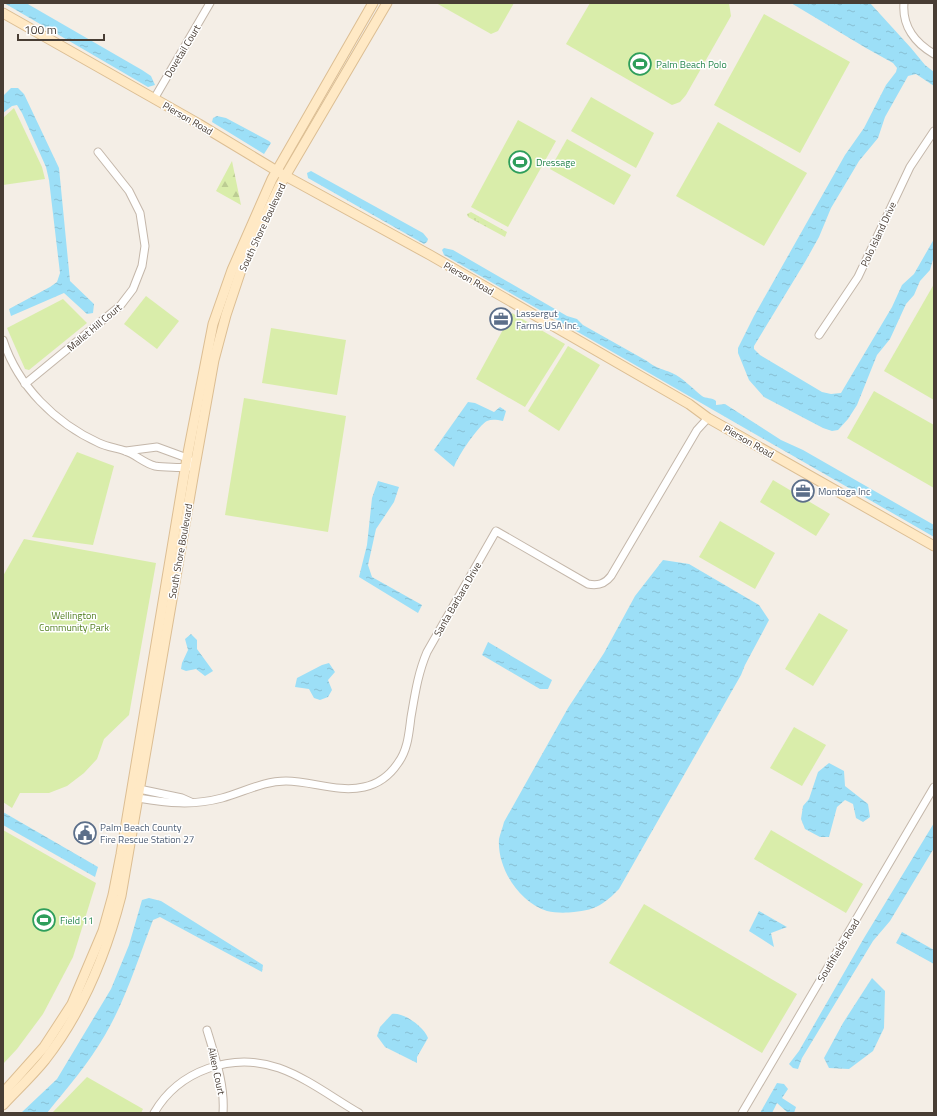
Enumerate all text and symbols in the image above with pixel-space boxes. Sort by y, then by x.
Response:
scale bar [18,16,104,42]
text: 100 m [24,20,57,39]
street label: Dovetail Court [161,21,204,81]
sports icon: Palm Beach Polo [627,51,653,77]
place label: Palm Beach Polo [656,57,727,72]
street label: Pierson Road [160,98,216,139]
sports icon: Dressage [507,149,533,175]
place label: Dressage [536,155,575,170]
street label: South Shore Boulevard [235,180,290,274]
street label: Polo Island Drive [857,199,900,269]
street label: Pierson Road [441,258,497,299]
street label: Mallet Hill Court [64,300,125,355]
office icon: Lassergut Farms USA Inc. [488,306,514,332]
place label: Lassergut Farms USA Inc. [516,306,579,333]
street label: Pierson Road [721,421,777,462]
office icon: Montoga Inc [790,478,816,504]
place label: Montoga Inc [818,484,870,499]
street label: South Shore Boulevard [165,502,196,600]
street label: Santa Barbara Drive [430,559,485,639]
park label: Wellington Community Park [39,608,109,635]
public building icon: Palm Beach County Fire Rescue Station 27 [72,820,98,846]
place label: Palm Beach County Fire Rescue Station 27 [100,820,194,847]
sports icon: Field 11 [31,907,57,933]
place label: Field 11 [60,913,94,928]
street label: Southfields Road [814,916,863,985]
street label: Aiken Court [204,1046,229,1097]

